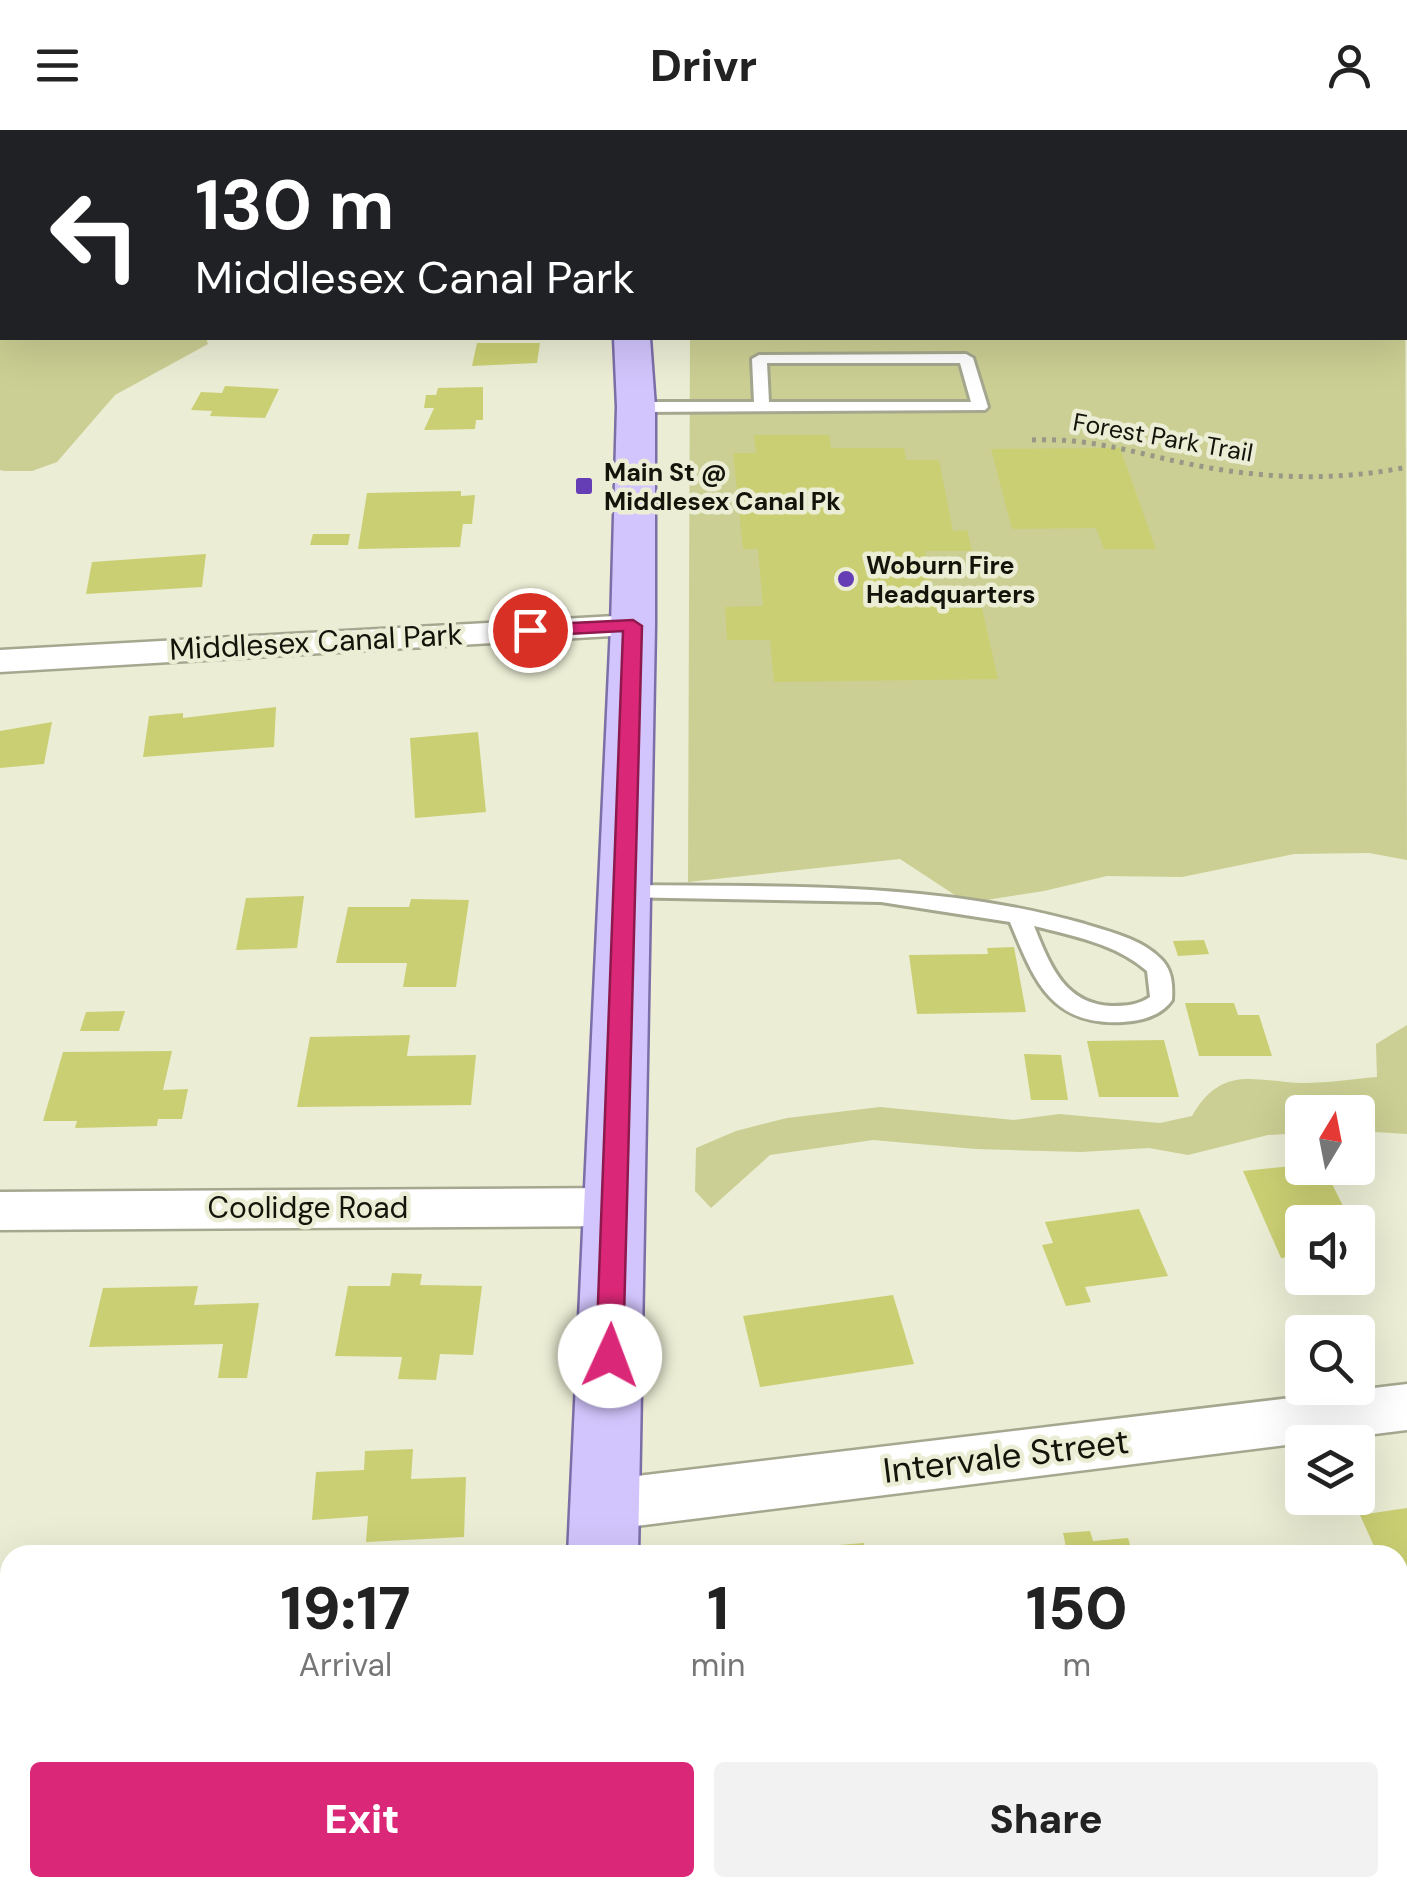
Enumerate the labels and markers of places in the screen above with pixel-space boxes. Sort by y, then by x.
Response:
place label: Main St @ Middlesex Canal Pk [604,456,841,518]
marker: Main St @ Middlesex Canal Pk [573,475,595,497]
place label: Woburn Fire Headquarters [866,549,1036,611]
marker: Woburn Fire Headquarters [835,568,857,590]
pin [488,588,573,673]

